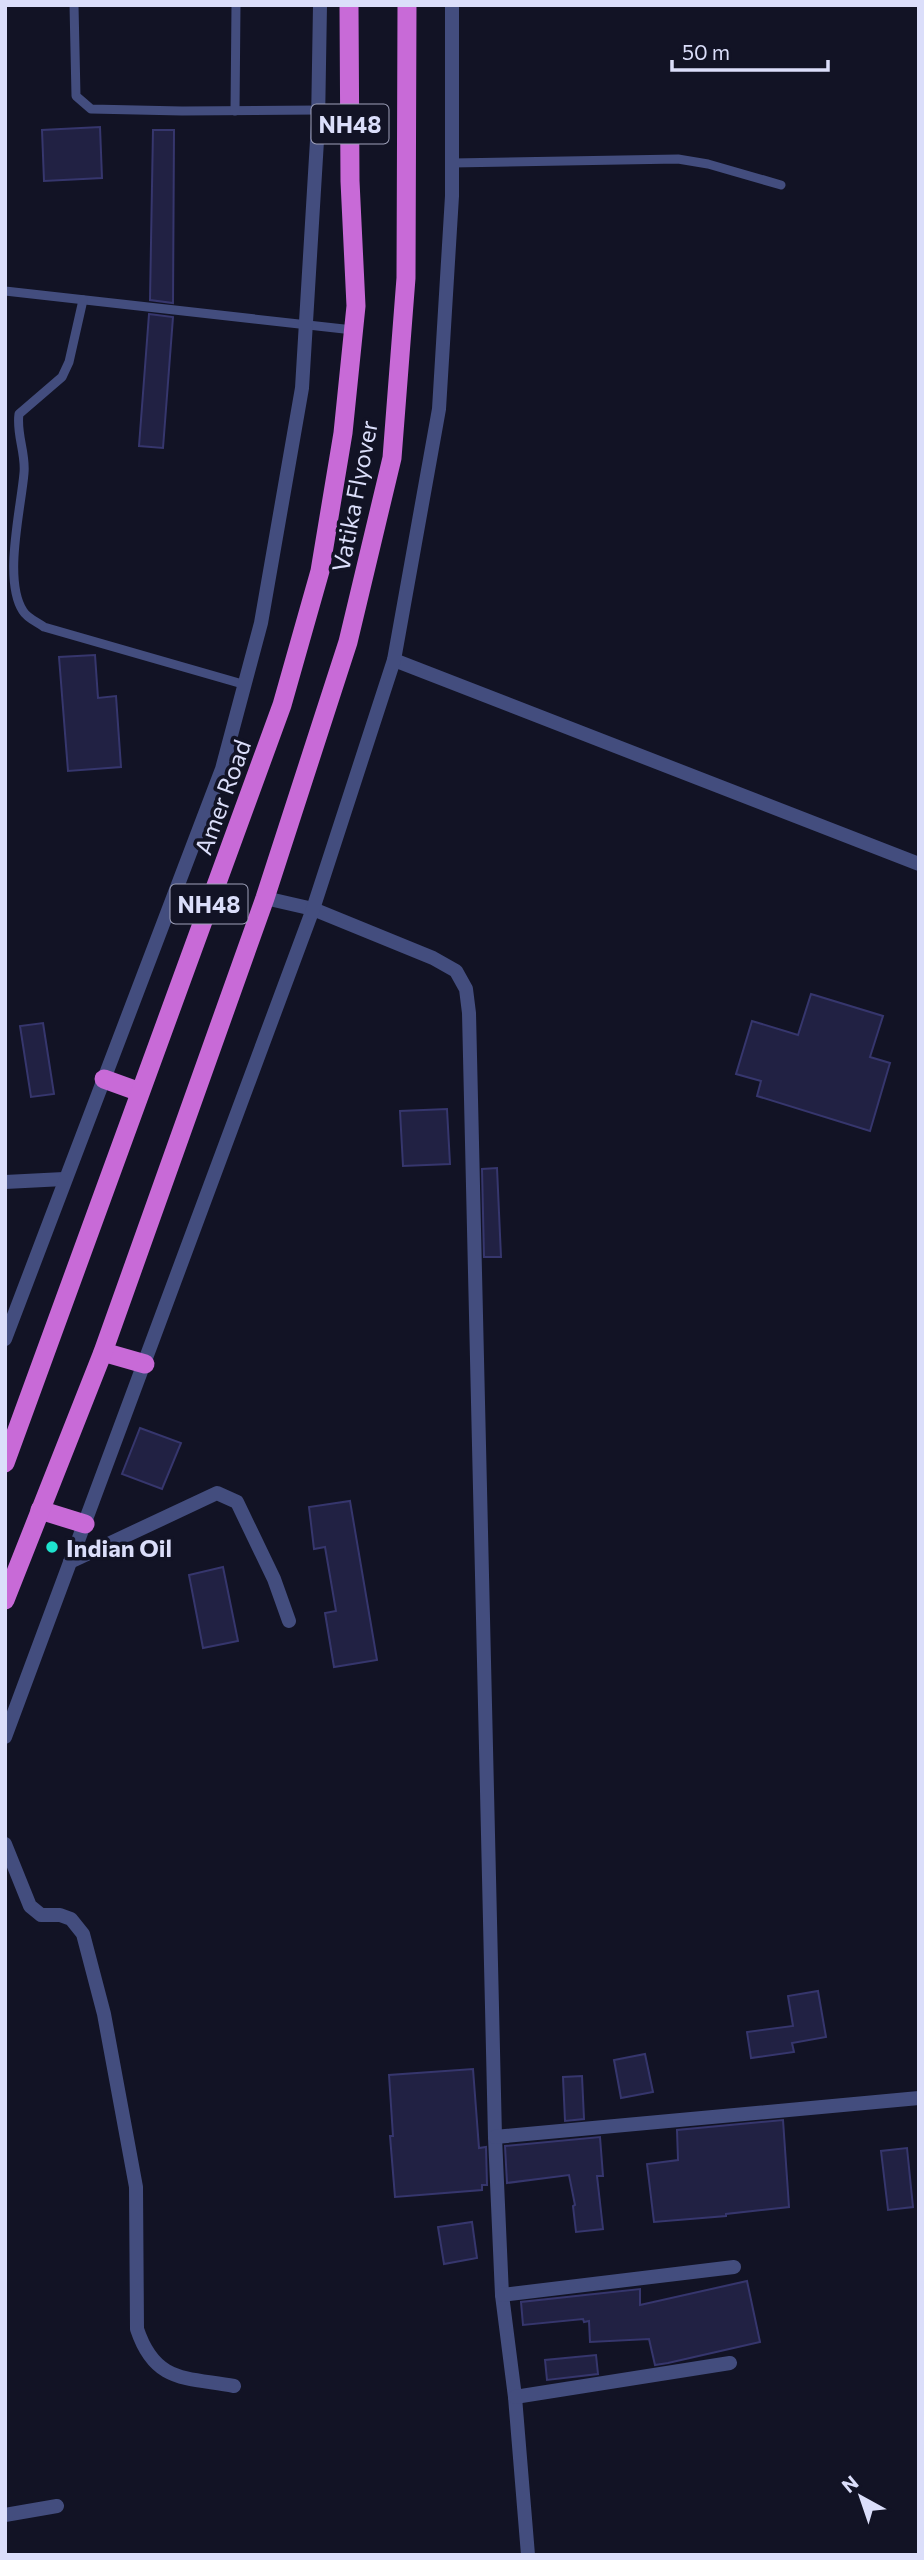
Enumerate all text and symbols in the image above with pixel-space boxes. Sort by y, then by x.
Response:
scale bar [672,28,828,72]
text: 50 m [682,39,730,64]
road number: NH48 [312,105,388,144]
street label: Vatika Flyover [325,417,383,574]
street label: Amer Road [188,735,256,859]
road number: NH48 [170,884,248,923]
place label: Indian Oil [66,1533,172,1562]
marker: Indian Oil [44,1539,60,1555]
north arrow [826,2462,896,2532]
text: N [837,2470,863,2497]

